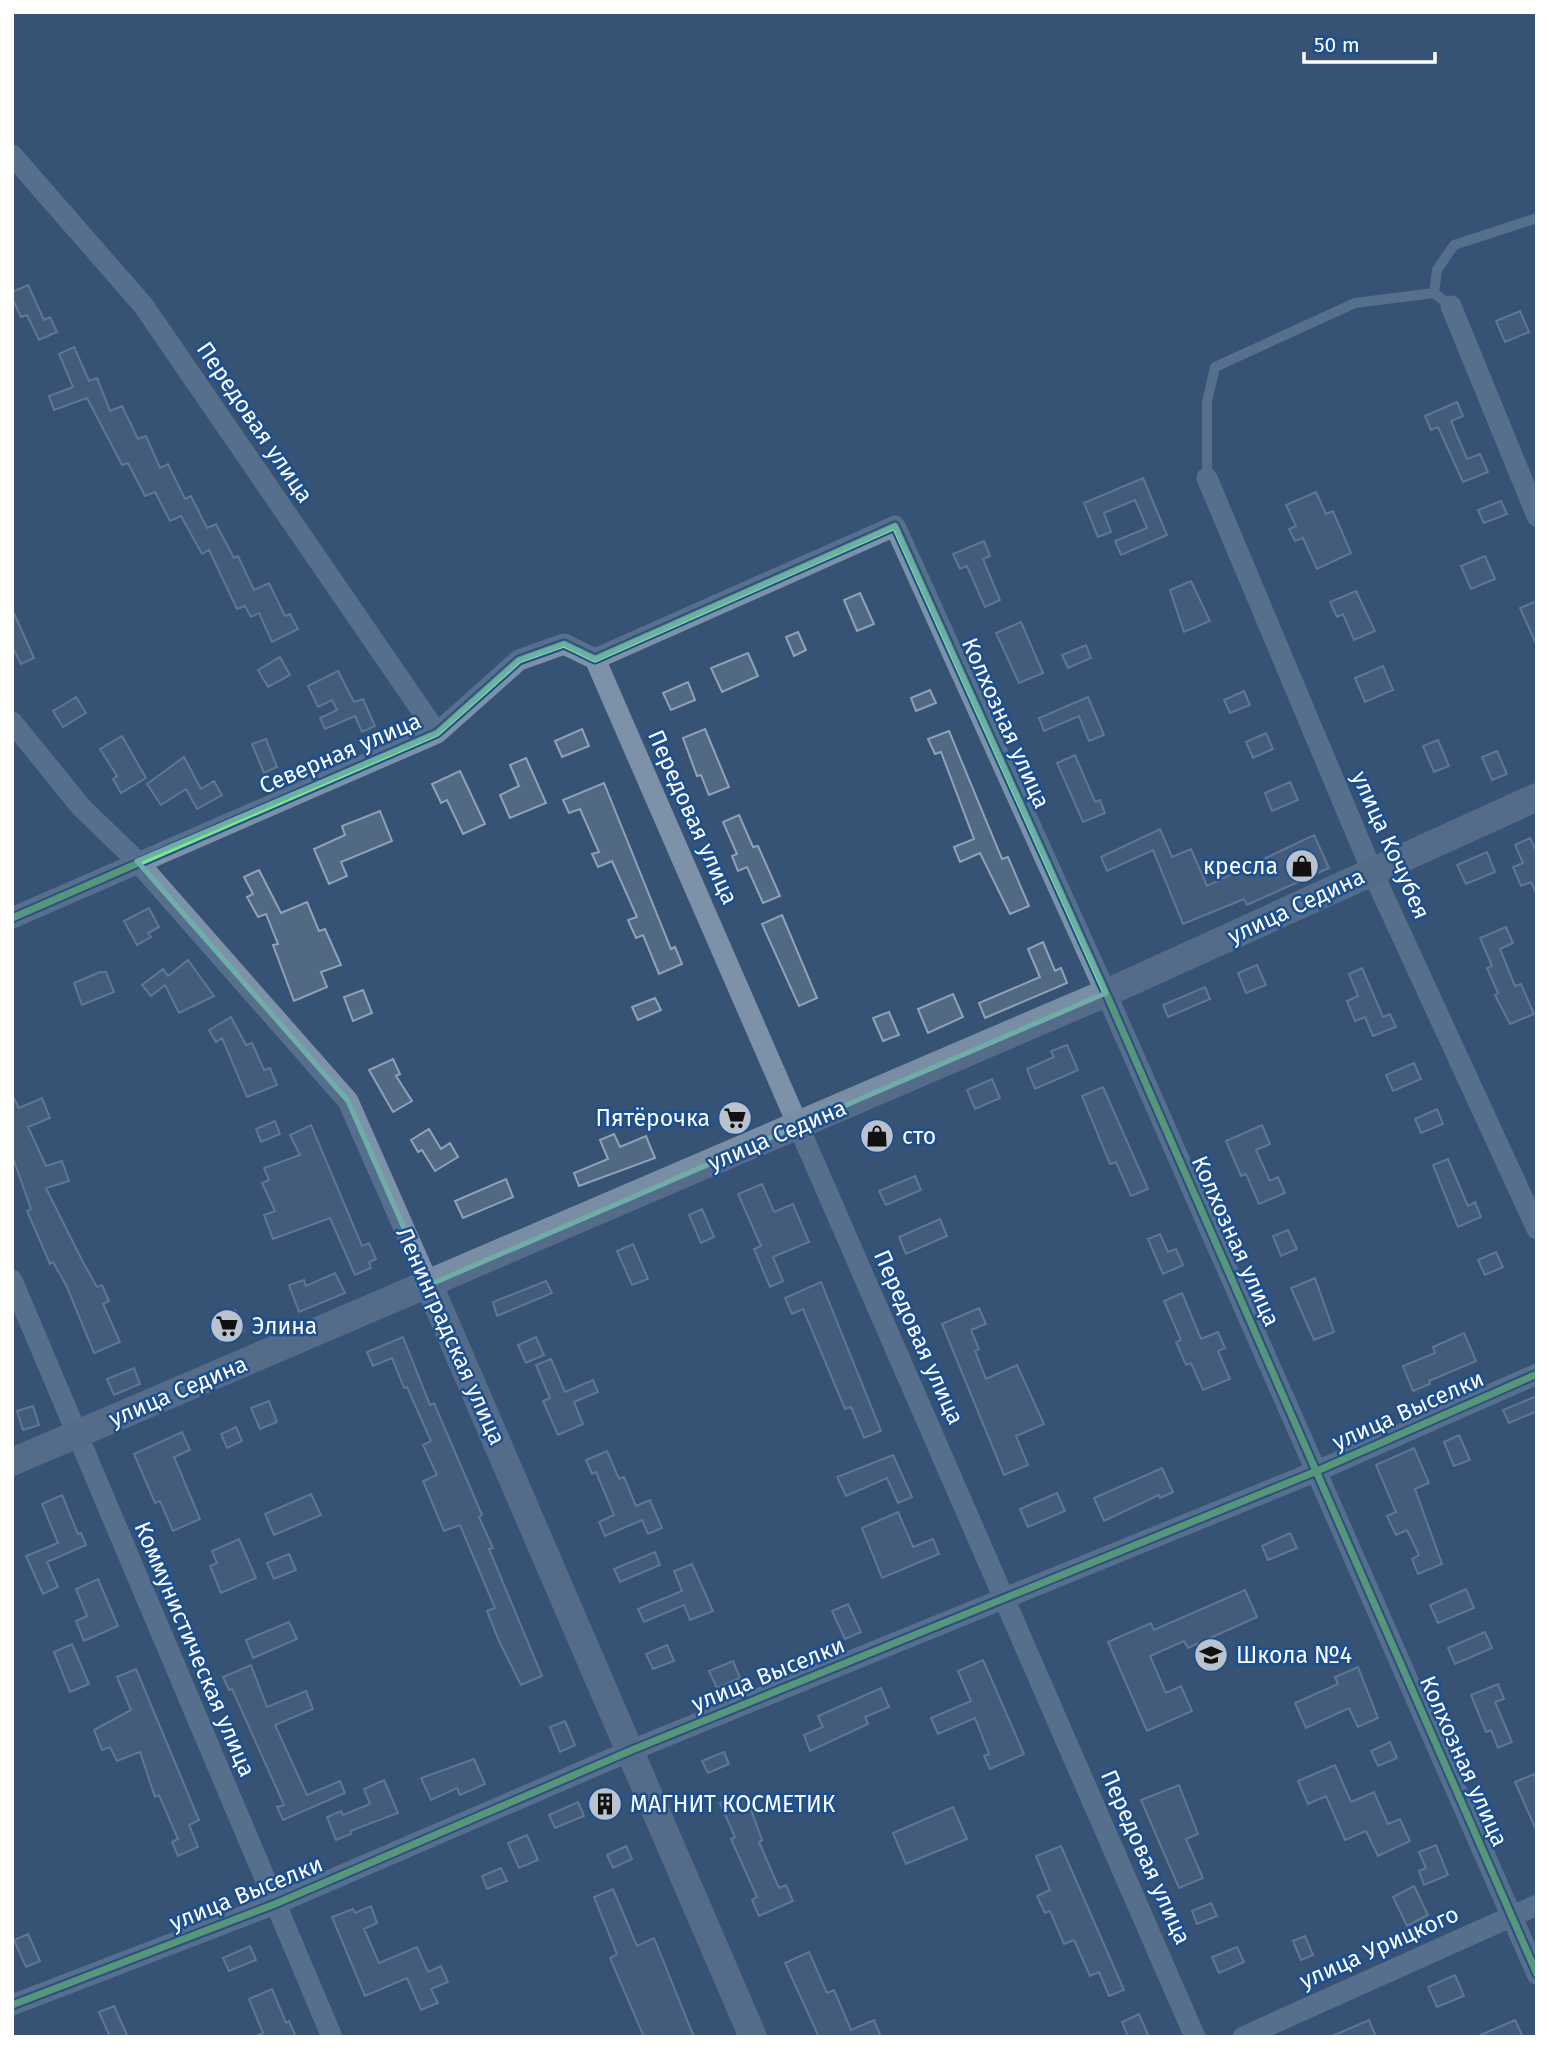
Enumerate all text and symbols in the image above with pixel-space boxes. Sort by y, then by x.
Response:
scale bar [1304,21,1435,65]
text: 50 m [1314,32,1360,58]
street label: Передовая улица [191,336,319,508]
street label: Колхозная улица [956,633,1056,813]
street label: Северная улица [255,706,425,800]
street label: Передовая улица [642,725,744,909]
street label: улица Кочубея [1346,767,1436,923]
shop icon: кресла [1283,847,1321,885]
place label: кресла [1203,852,1278,880]
street label: улица Седина [1223,862,1369,950]
street label: улица Седина [704,1093,850,1177]
supermarket icon: Пятёрочка [716,1099,754,1137]
place label: Пятёрочка [596,1104,710,1132]
shop icon: сто [858,1117,896,1155]
place label: сто [902,1122,936,1150]
street label: Колхозная улица [1186,1151,1286,1331]
street label: Ленинградская улица [390,1223,512,1449]
street label: Передовая улица [868,1245,970,1429]
supermarket icon: Элина [208,1307,246,1345]
place label: Элина [252,1312,317,1340]
street label: улица Седина [105,1349,251,1433]
street label: улица Выселки [1328,1364,1488,1456]
street label: Коммунистическая улица [128,1517,262,1781]
street label: улица Выселки [687,1631,849,1717]
school or university icon: Школа №4 [1192,1636,1230,1674]
place label: Школа №4 [1236,1641,1352,1669]
street label: Колхозная улица [1414,1671,1514,1851]
street label: Передовая улица [1095,1765,1197,1949]
building icon: МАГНИТ КОСМЕТИК [586,1785,624,1823]
place label: МАГНИТ КОСМЕТИК [630,1790,836,1818]
street label: улица Выселки [165,1850,327,1936]
street label: улица Урицкого [1295,1899,1463,1995]

